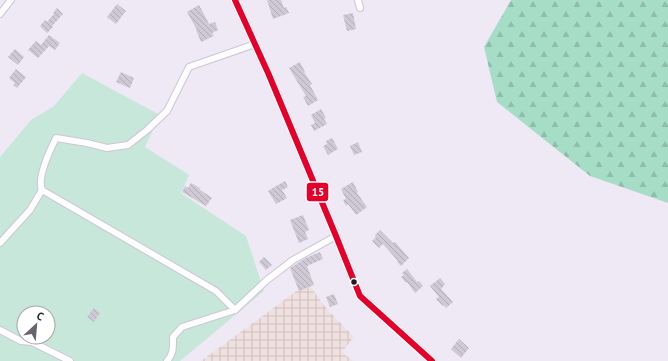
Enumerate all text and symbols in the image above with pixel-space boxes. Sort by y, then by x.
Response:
line badge: 15 [306,182,329,202]
text: 15 [312,185,324,199]
unlabelled marker [349,277,359,287]
north arrow [16,305,56,345]
text: С [35,308,46,324]

